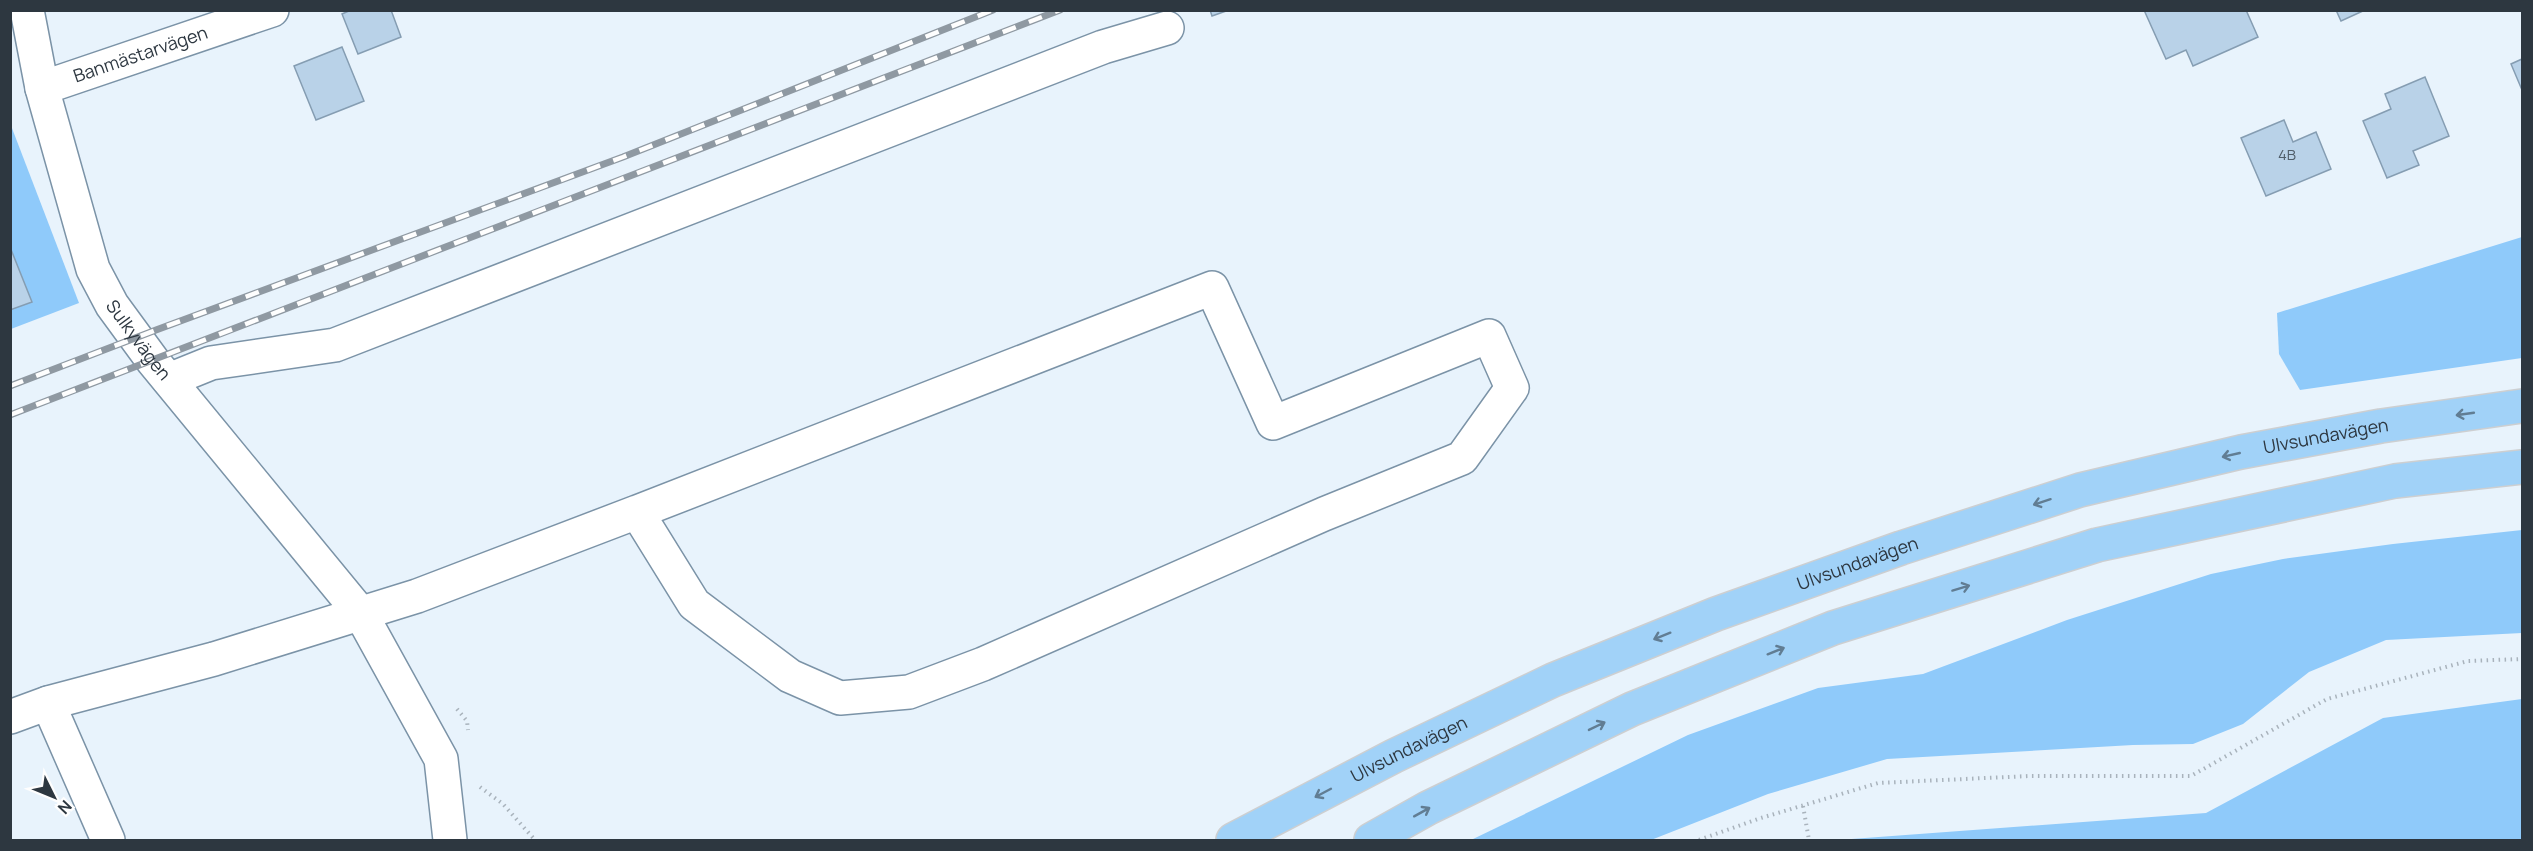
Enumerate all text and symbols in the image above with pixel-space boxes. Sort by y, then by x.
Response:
street label: Banmästarvägen [70,20,211,88]
house number: 4B [2278,144,2296,165]
street label: Sulkyvägen [101,294,177,385]
one-way arrow [2455,409,2475,420]
street label: Ulvsundavägen [2261,412,2390,459]
one-way arrow [2222,449,2241,461]
one-way arrow [2033,498,2052,509]
street label: Ulvsundavägen [1793,530,1921,595]
one-way arrow [1951,581,1970,592]
one-way arrow [1653,631,1671,642]
one-way arrow [1767,644,1785,655]
street label: Ulvsundavägen [1346,710,1471,788]
one-way arrow [1587,720,1605,731]
north arrow [24,767,84,827]
one-way arrow [1315,788,1333,799]
text: N [53,796,77,819]
one-way arrow [1412,806,1430,817]

